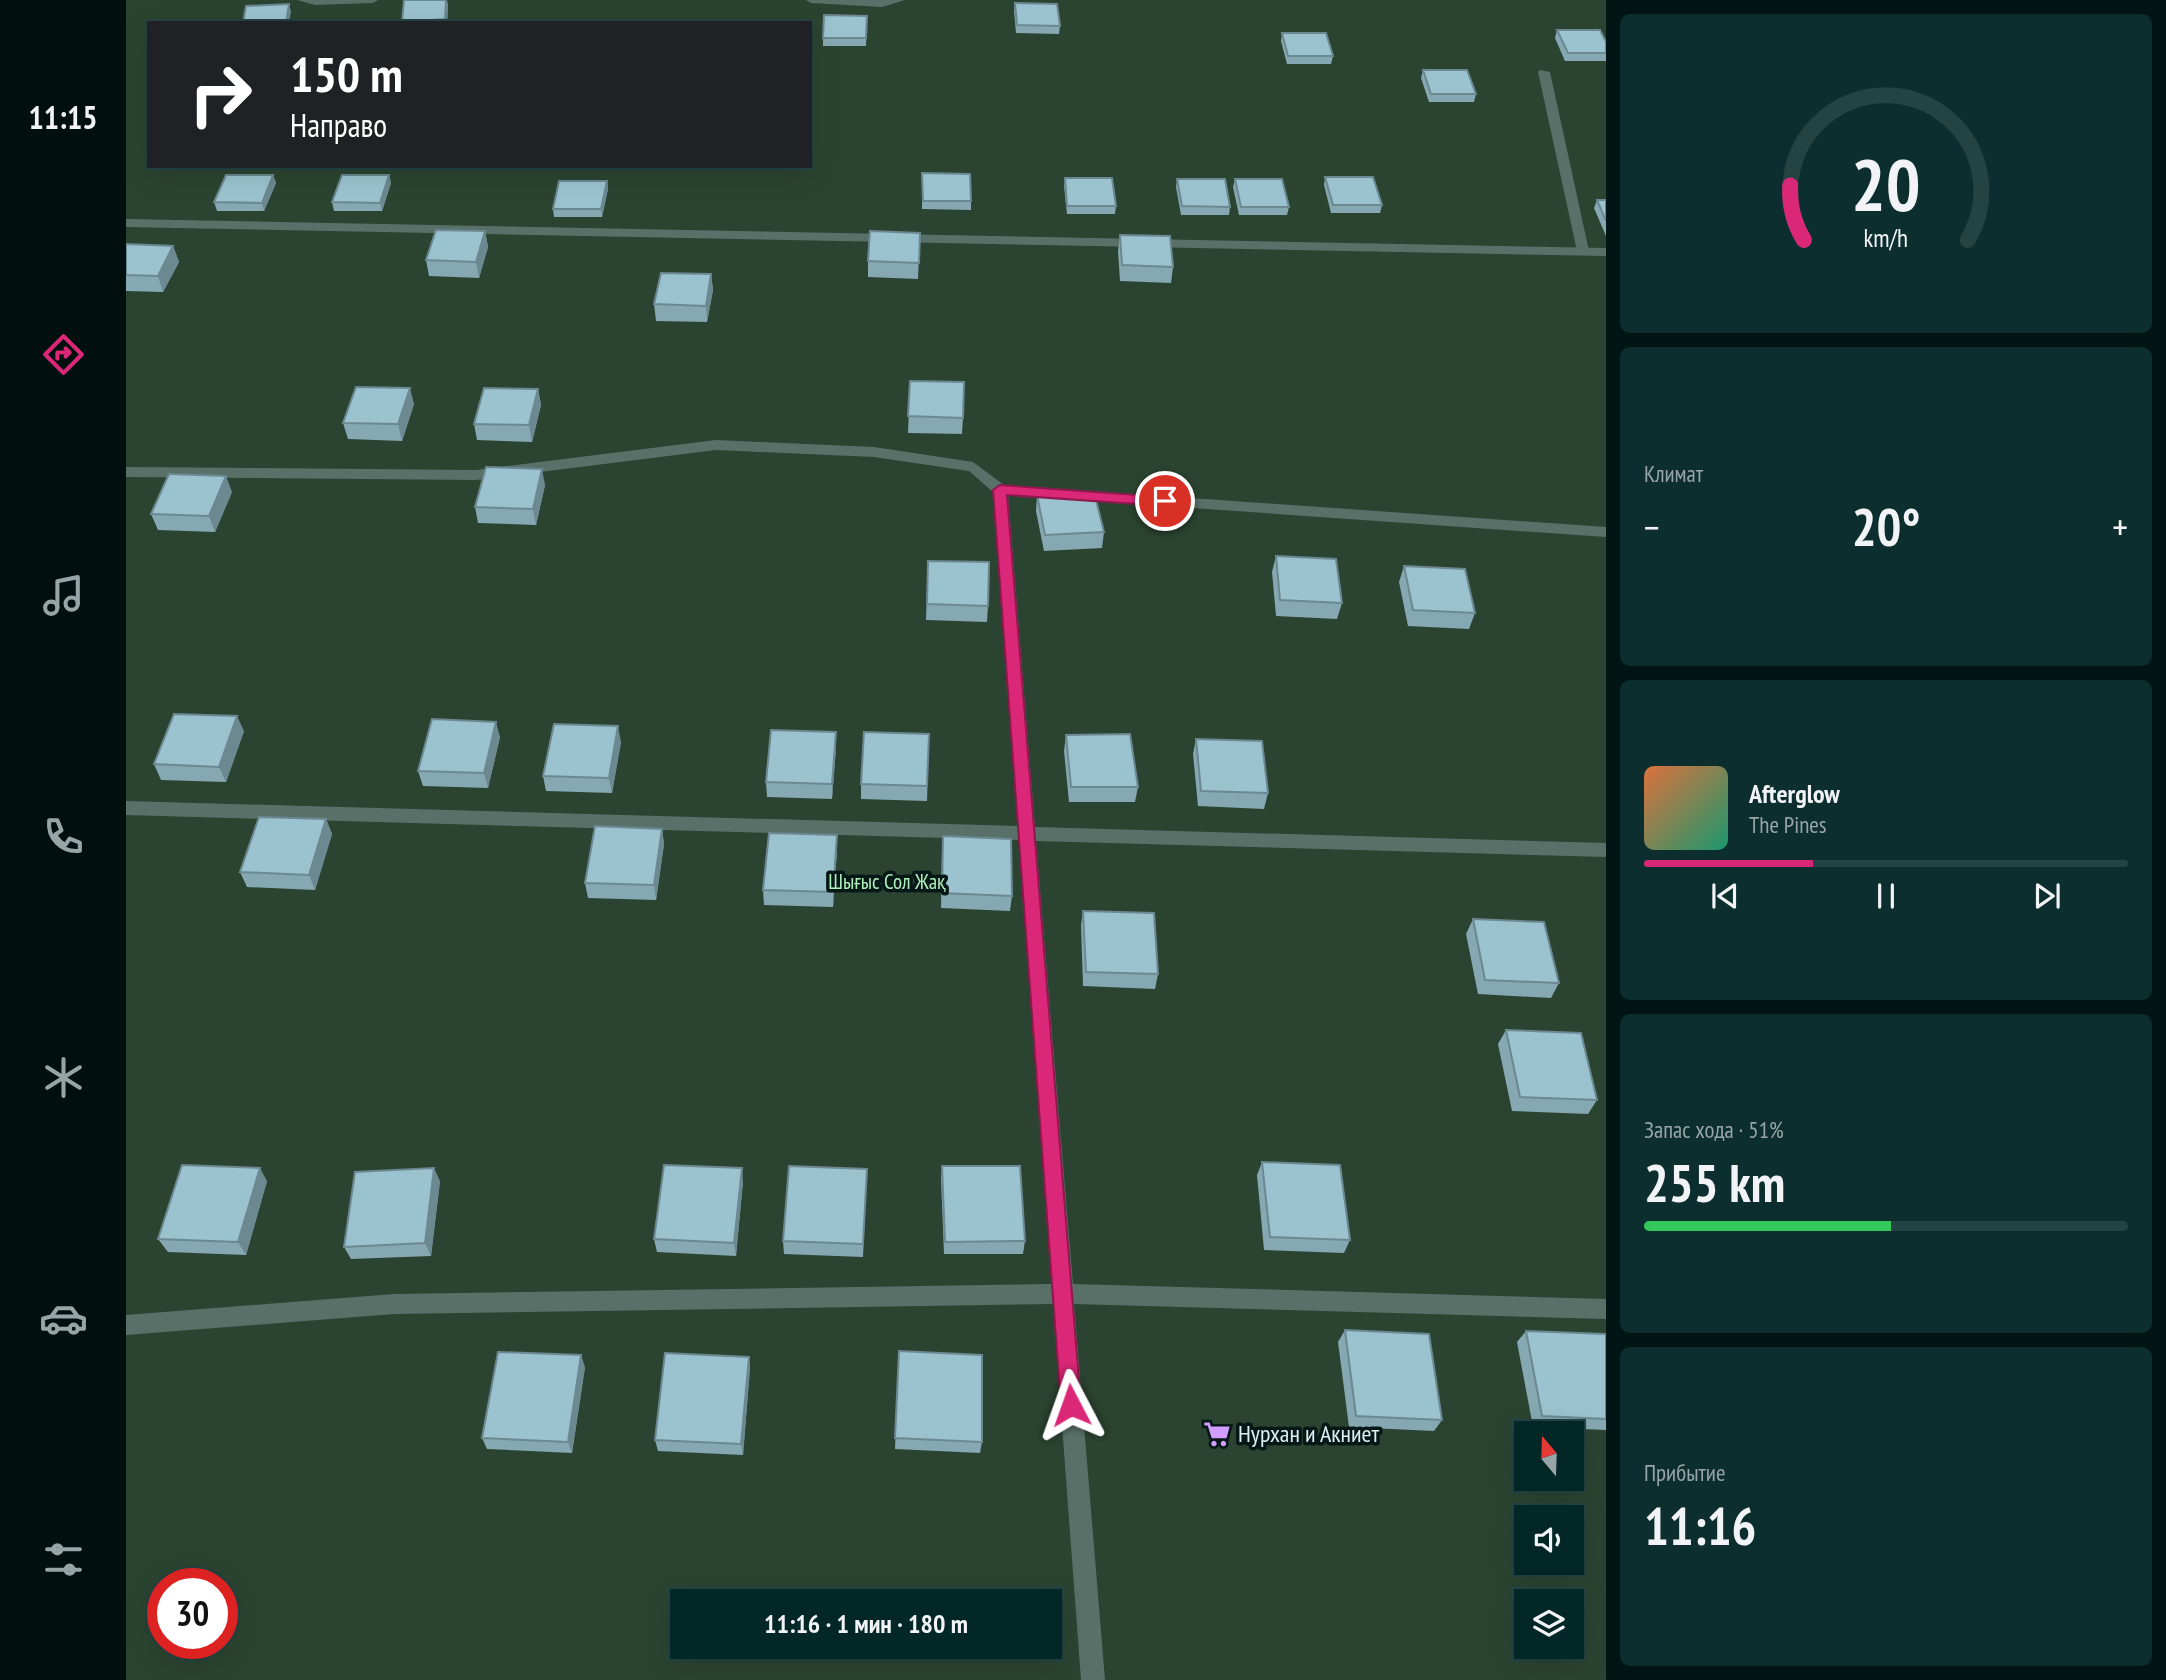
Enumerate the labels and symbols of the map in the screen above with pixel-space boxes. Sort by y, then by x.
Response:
pin [1135,471,1195,531]
park label: Шығыс Сол Жақ [828,868,946,895]
position arrow [1034,1368,1108,1442]
place label: Нурхан и Акниет [1238,1418,1379,1449]
supermarket icon: Нурхан и Акниет [1202,1419,1232,1449]
north arrow [1514,1421,1584,1491]
speed limit sign: 30 [147,1568,238,1659]

